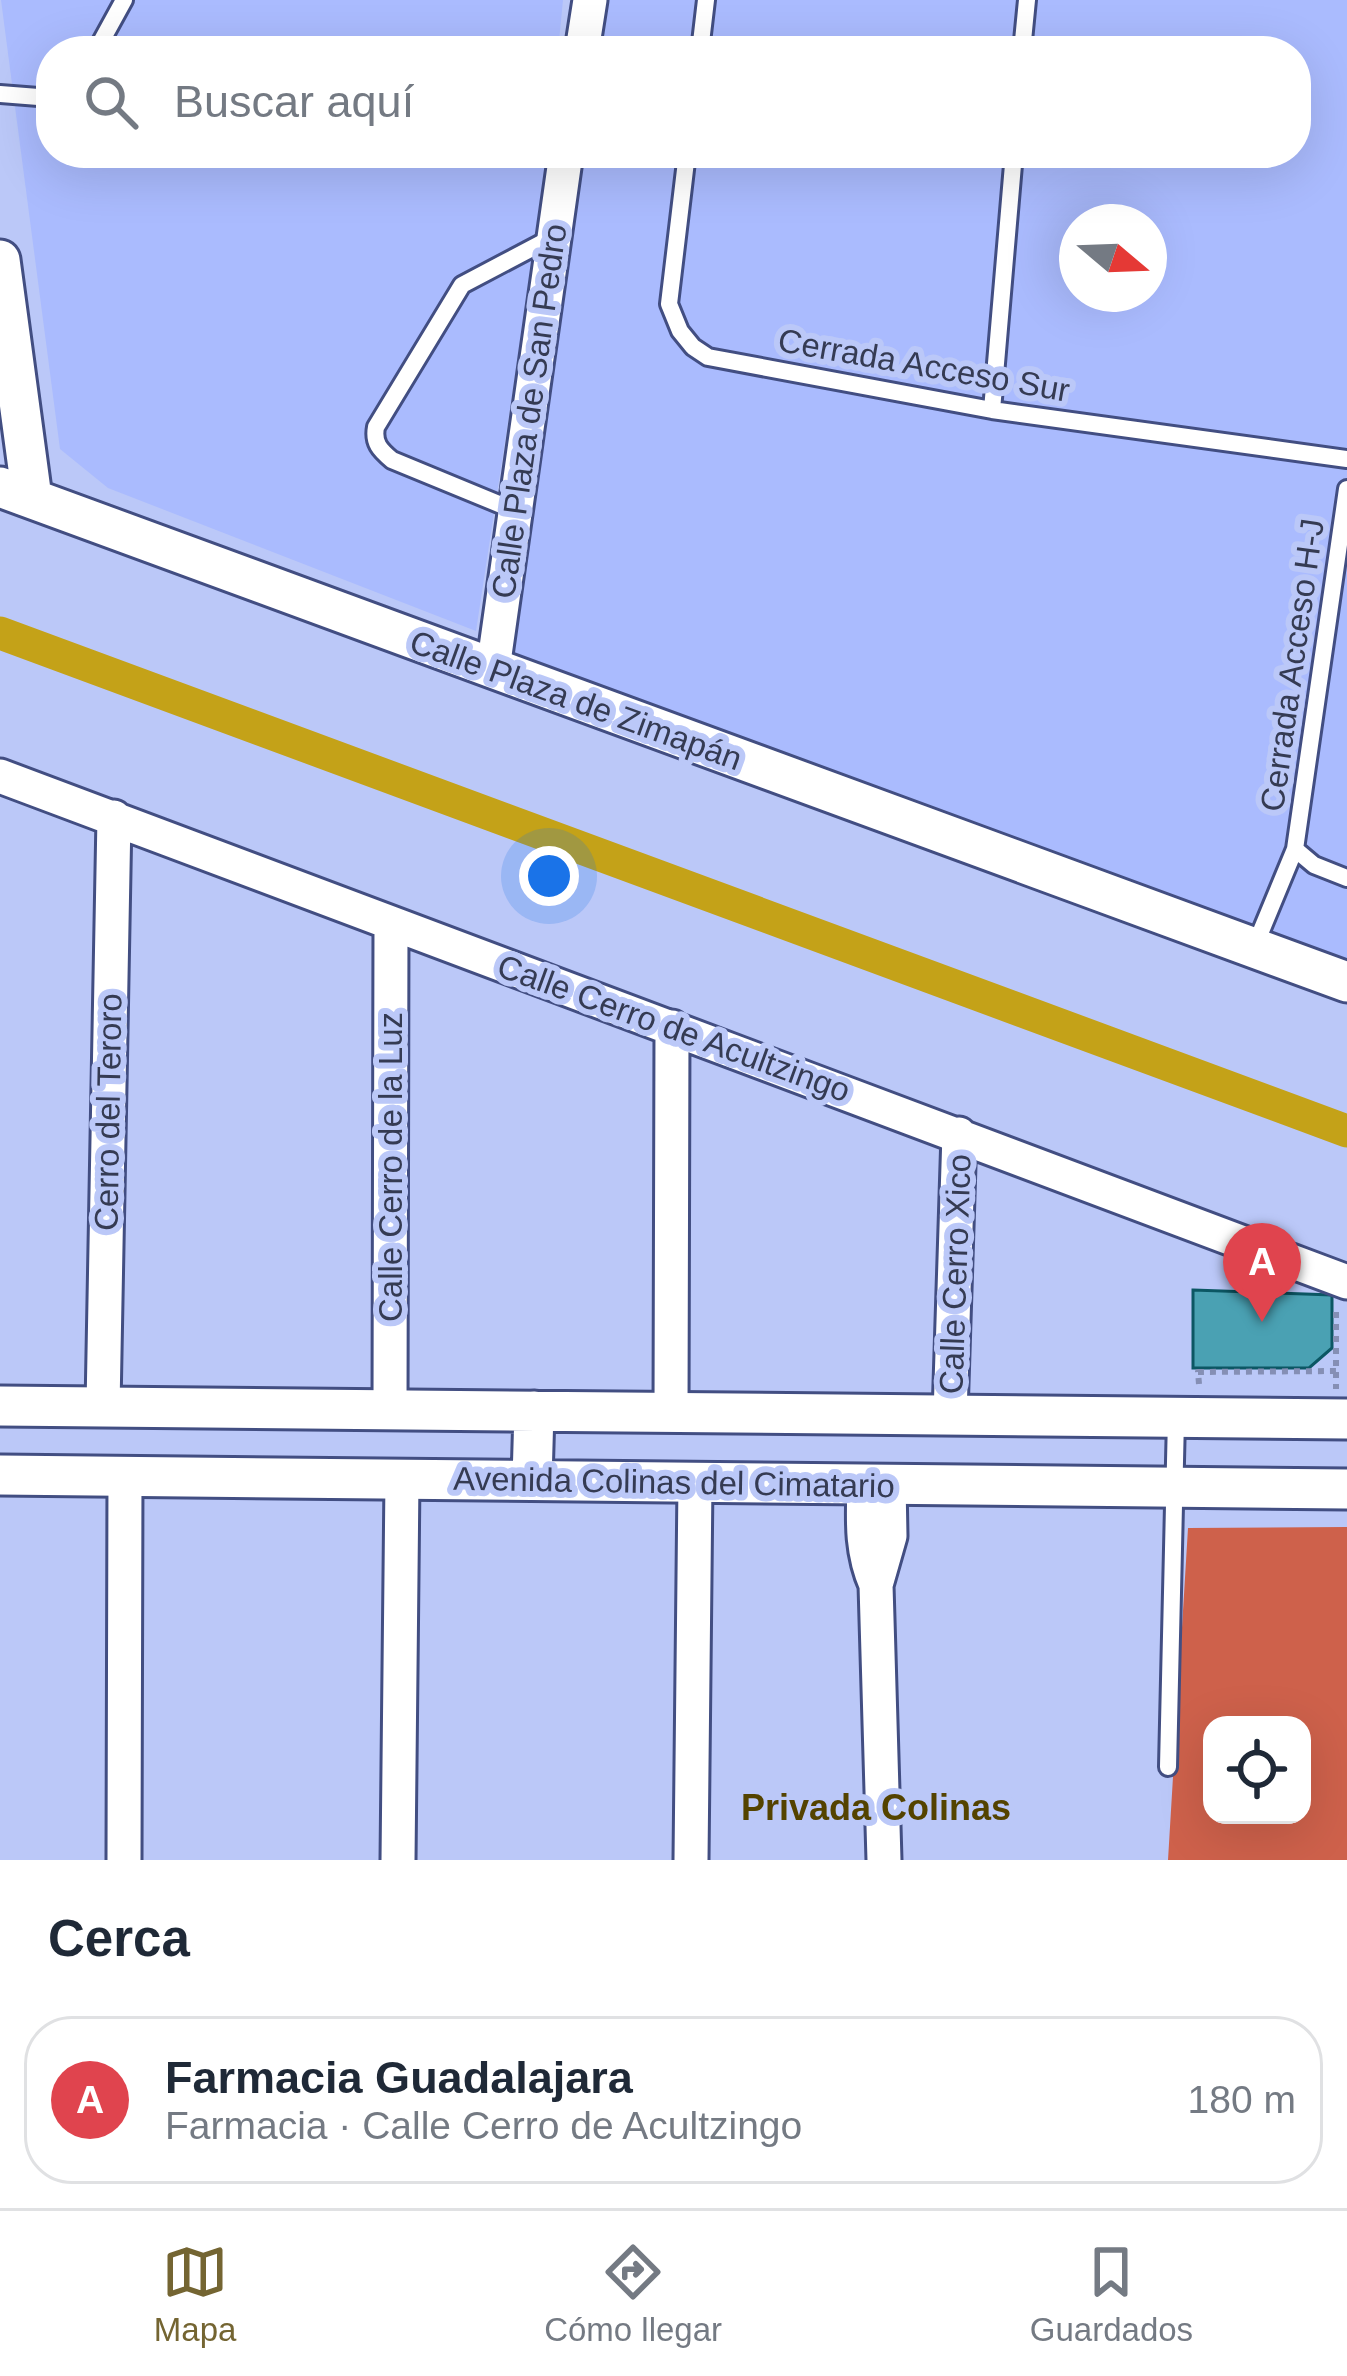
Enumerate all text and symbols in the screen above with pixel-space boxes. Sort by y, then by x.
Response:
search box [36,36,1311,168]
icon: search [78,69,144,135]
text: Buscar aquí [174,76,414,127]
north arrow [1059,204,1167,312]
street label: Calle Plaza de San Pedro [484,221,574,601]
street label: Cerrada Acceso Sur [775,321,1073,409]
street label: Cerrada Acceso H-J [1253,516,1331,814]
street label: Calle Plaza de Zimapán [405,623,747,777]
your location [519,846,579,906]
street label: Calle Cerro de Acultzingo [493,947,855,1109]
street label: Cerro del Teroro [87,993,129,1231]
street label: Calle Cerro de la Luz [372,1012,409,1322]
street label: Calle Cerro Xico [932,1153,978,1395]
pin: A [1223,1223,1301,1322]
street label: Avenida Colinas del Cimatario [453,1460,895,1504]
map controls [1203,1716,1311,1824]
button: locate [1203,1716,1311,1824]
district label: Privada Colinas [741,1787,1011,1828]
text: Cerca [48,1910,190,1967]
text: Farmacia Guadalajara [165,2052,633,2103]
text: A [76,2078,104,2121]
text: 180 m [1188,2078,1296,2121]
text: Farmacia · Calle Cerro de Acultzingo [165,2104,802,2147]
tab: Mapa [154,2239,236,2349]
tab: Cómo llegar [544,2239,722,2349]
tab: Guardados [1030,2239,1193,2349]

